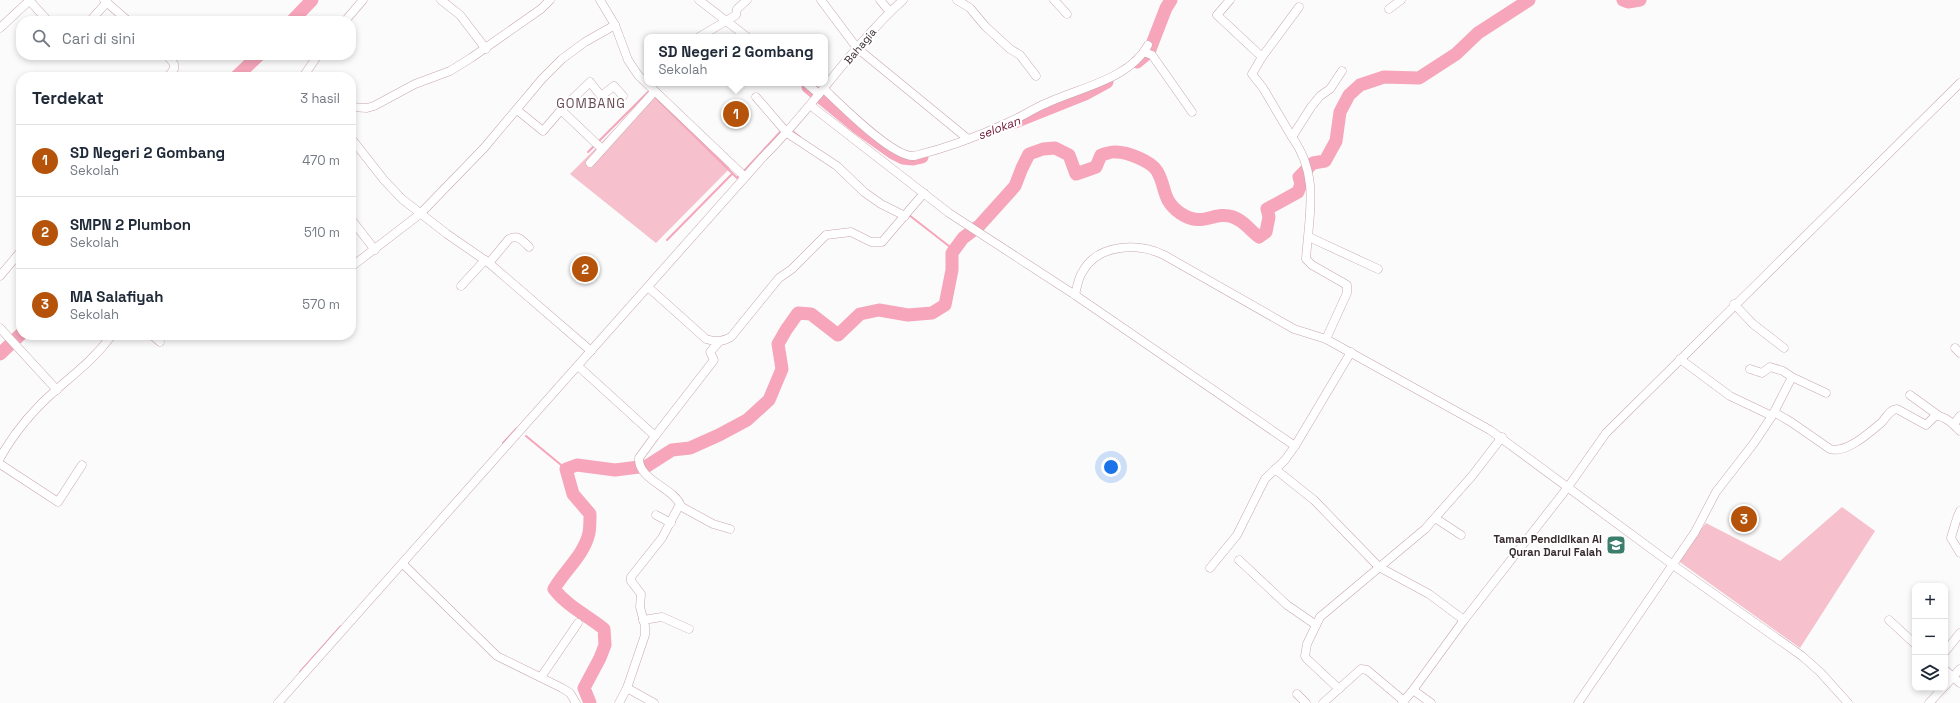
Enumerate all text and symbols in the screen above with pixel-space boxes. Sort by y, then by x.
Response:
search box [16,16,356,60]
street label: Bahagia [841,25,879,67]
icon: search [30,27,52,49]
text: Cari di sini [62,29,135,48]
popup [644,34,828,86]
text: SD Negeri 2 Gombang [658,42,814,61]
text: Sekolah [658,61,707,78]
text: Terdekat [32,87,104,109]
text: 3 hasil [300,90,340,107]
district label: GOMBANG [556,95,626,112]
pin: 1 [723,99,749,129]
water label: selokan [975,112,1023,143]
text: SD Negeri 2 Gombang [70,143,225,162]
text: 1 [42,152,48,169]
text: 470 m [302,152,340,169]
text: Sekolah [70,162,119,179]
text: SMPN 2 Plumbon [70,215,191,234]
text: 2 [41,224,49,241]
text: 510 m [304,224,340,241]
text: Sekolah [70,234,119,251]
pin: 2 [572,254,598,284]
text: MA Salafiyah [70,287,164,306]
text: 3 [41,296,49,313]
text: 570 m [302,296,340,313]
text: Sekolah [70,306,119,323]
your location [1101,457,1121,477]
pin: 3 [1731,504,1757,534]
place label: Taman Pendidikan Al Quran Darul Falah [1493,532,1602,559]
school or university icon: Taman Pendidikan Al Quran Darul Falah [1605,534,1627,556]
map controls [1912,583,1948,691]
button: + [1912,583,1948,619]
button: − [1912,619,1948,655]
button: layers [1912,655,1948,691]

